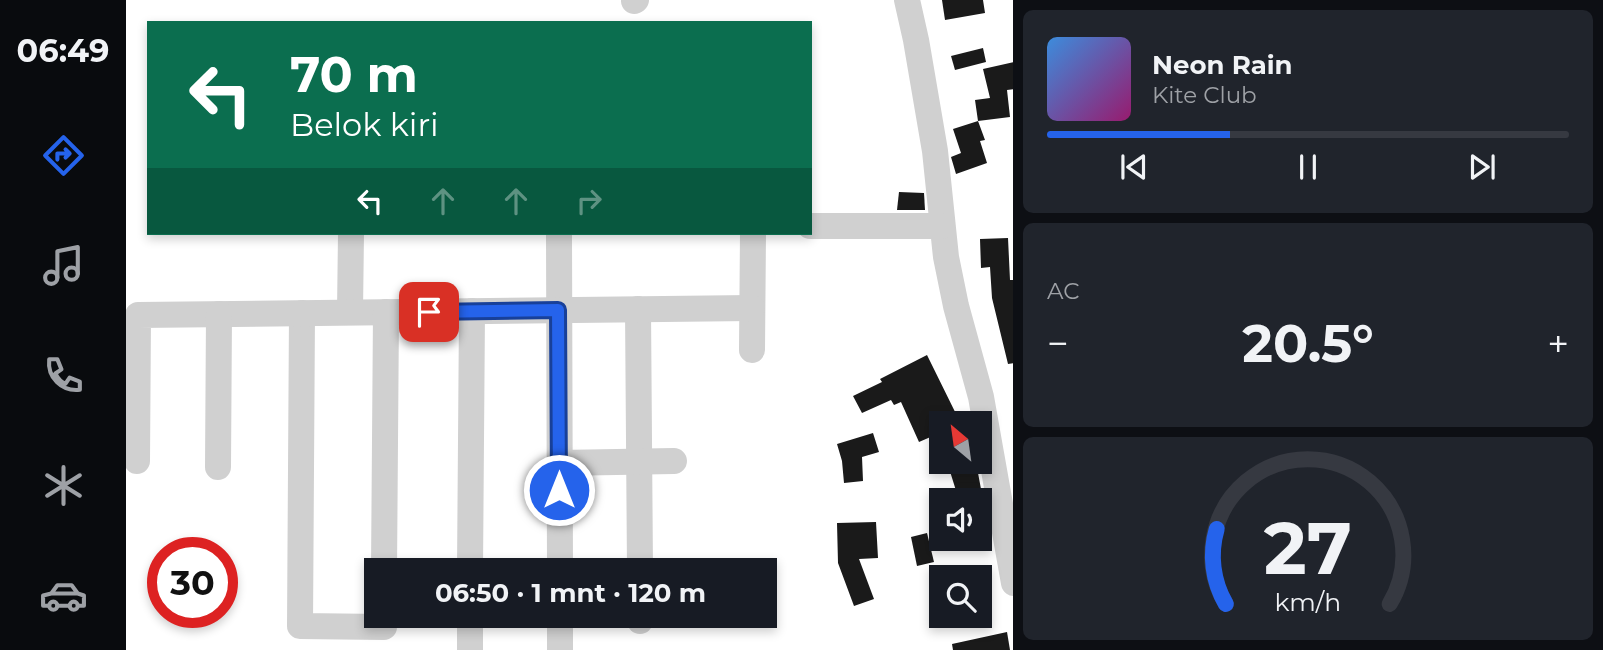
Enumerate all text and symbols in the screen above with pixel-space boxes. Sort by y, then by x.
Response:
text: 06:49 [17,31,109,70]
text: 70 m [290,45,418,104]
icon: left [175,49,266,140]
text: Neon Rain [1152,49,1293,81]
text: Kite Club [1152,81,1257,109]
text: Belok kiri [290,105,439,144]
icon: directions [39,131,88,180]
icon: previous [1115,148,1153,186]
icon: pause [1289,148,1327,186]
icon: next [1463,148,1501,186]
icon: left [351,182,389,220]
icon: ahead [424,182,462,220]
icon: ahead [497,182,535,220]
icon: right [570,182,608,220]
icon: music [39,241,88,290]
text: AC [1047,277,1080,305]
pin [399,282,459,342]
icon: arrive [410,293,448,331]
text: 20.5° [1242,312,1374,375]
text: − [1047,320,1069,367]
text: + [1547,320,1569,367]
icon: phone [39,351,88,400]
north arrow [929,411,992,474]
map controls [929,411,992,628]
position arrow [522,453,596,527]
icon: climate [39,461,88,510]
button: sound [929,488,992,551]
text: 27 [1264,505,1352,593]
speed limit sign: 30 [147,537,238,628]
button: search [929,565,992,628]
icon: car [39,571,88,620]
text: 06:50 · 1 mnt · 120 m [435,577,706,609]
text: km/h [1275,587,1341,617]

